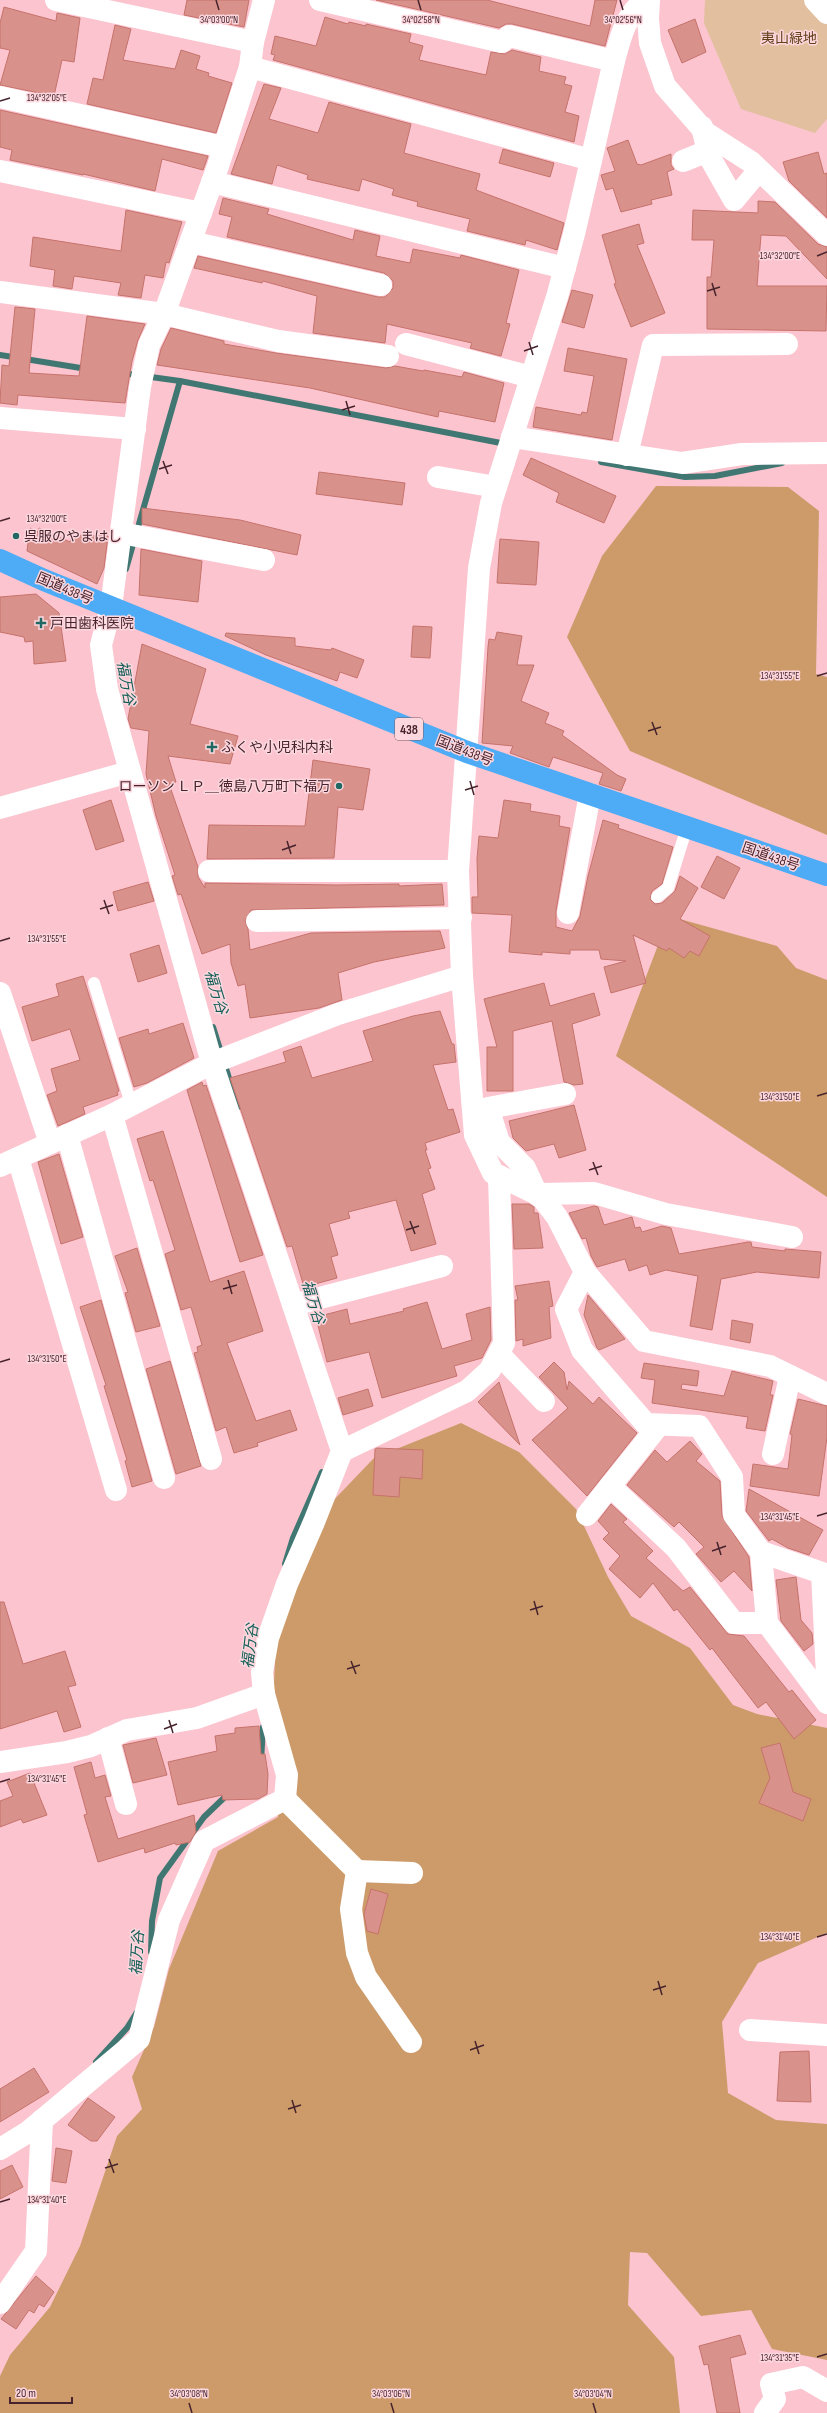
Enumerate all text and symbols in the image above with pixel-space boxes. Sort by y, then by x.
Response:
text: 34°03'00"N [200,14,238,26]
text: 34°02'58"N [402,14,440,26]
text: 34°02'56"N [604,14,642,26]
park label: 夷山緑地 [761,30,817,47]
text: 134°32'05"E [27,92,67,104]
text: 134°32'00"E [760,250,800,262]
text: 134°32'00"E [27,513,67,525]
place label: 呉服のやまはし [24,528,122,545]
marker: 呉服のやまはし [11,531,21,541]
street label: 国道438号 [34,569,96,608]
place label: 戸田歯科医院 [50,615,134,632]
marker: 戸田歯科医院 [35,617,47,629]
water label: 福万谷 [112,659,139,709]
text: 134°31'55"E [761,670,799,682]
road number: 438 [395,718,423,740]
street label: 国道438号 [434,732,496,769]
place label: ふくや小児科内科 [221,739,333,756]
marker: ふくや小児科内科 [206,741,218,753]
place label: ローソン ＬＰ＿徳島八万町下福万 [119,778,331,795]
marker: ローソン ＬＰ＿徳島八万町下福万 [334,781,344,791]
street label: 国道438号 [740,839,802,874]
text: 134°31'55"E [28,933,66,945]
water label: 福万谷 [200,968,232,1018]
text: 134°31'50"E [760,1091,800,1103]
water label: 福万谷 [297,1278,329,1328]
text: 134°31'50"E [27,1353,67,1365]
text: 134°31'45"E [761,1511,799,1523]
water label: 福万谷 [238,1621,263,1670]
text: 134°31'45"E [28,1773,66,1785]
water label: 福万谷 [127,1928,148,1976]
text: 134°31'40"E [760,1931,800,1943]
text: 134°31'40"E [27,2194,67,2206]
text: 134°31'35"E [761,2352,799,2364]
scale bar [10,2379,72,2405]
text: 20 m [16,2386,36,2401]
text: 34°03'08"N [170,2388,208,2400]
text: 34°03'06"N [372,2388,410,2400]
text: 34°03'04"N [574,2388,612,2400]

